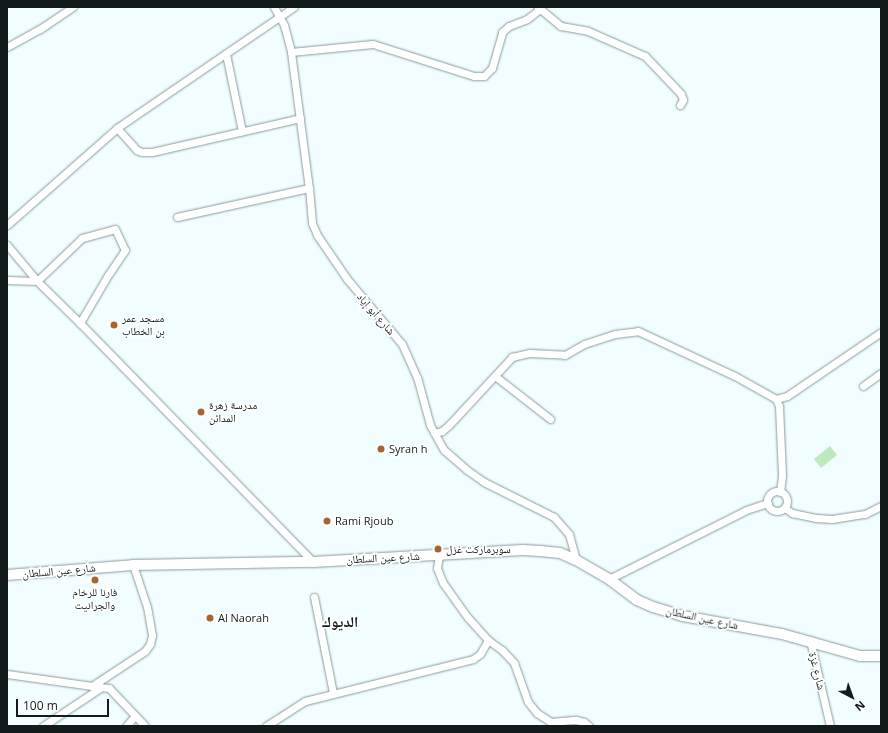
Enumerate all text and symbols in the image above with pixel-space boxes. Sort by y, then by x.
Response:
street label: شارع أبو إياد [354,290,398,338]
place label: مسجد عمر بن الخطاب [122,312,165,338]
marker: مسجد عمر بن الخطاب [109,320,119,330]
place label: مدرسة زهرة المدائن [209,399,257,425]
marker: مدرسة زهرة المدائن [196,407,206,417]
place label: Syran h [389,442,428,456]
marker: Syran h [376,444,386,454]
place label: Rami Rjoub [335,514,393,528]
marker: Rami Rjoub [322,516,332,526]
place label: سوبرماركت غزل [446,542,511,556]
marker: سوبرماركت غزل [433,544,443,554]
street label: شارع عين السلطان [346,549,420,567]
street label: شارع عين السلطان [22,561,96,581]
marker: فارنا للرخام والجرانيت [90,575,100,585]
place label: فارنا للرخام والجرانيت [73,586,117,612]
street label: شارع عين السلطان [665,604,739,632]
place label: Al Naorah [218,611,269,625]
marker: Al Naorah [205,613,215,623]
district label: الديوك [322,613,358,631]
street label: شارع غزة [806,651,828,691]
north arrow [832,677,872,717]
scale bar [18,691,111,717]
text: 100 m [23,697,58,714]
text: N [852,698,869,715]

